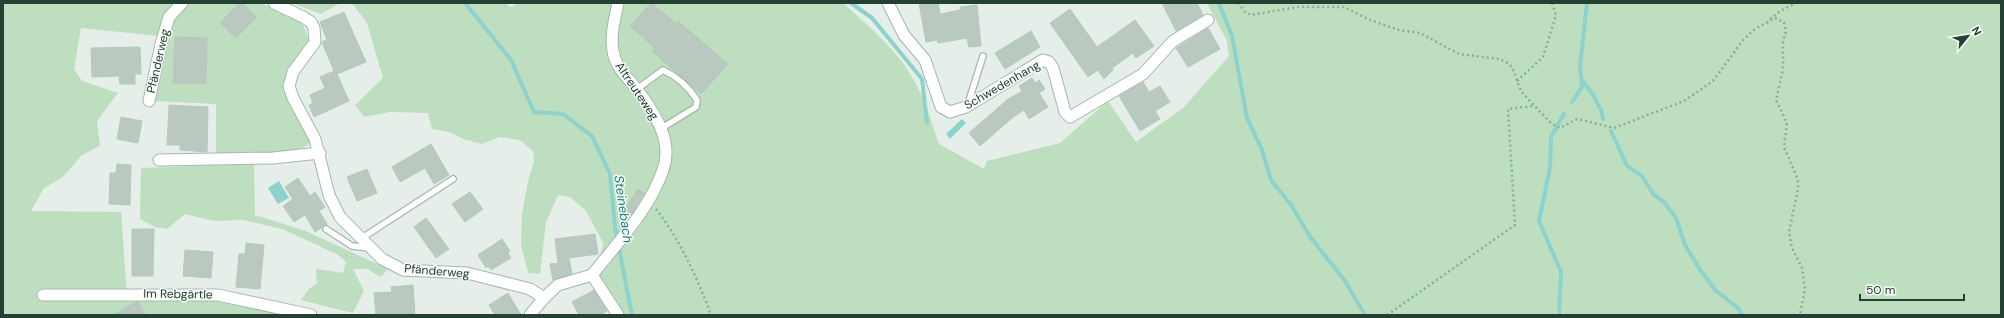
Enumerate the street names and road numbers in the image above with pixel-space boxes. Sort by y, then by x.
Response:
street label: Pfänderweg [143,27,173,95]
street label: Schwedenhang [961,57,1043,113]
street label: Altreuteweg [612,59,662,123]
street label: Pfänderweg [404,260,471,282]
street label: Im Rebgärtle [143,285,213,303]

